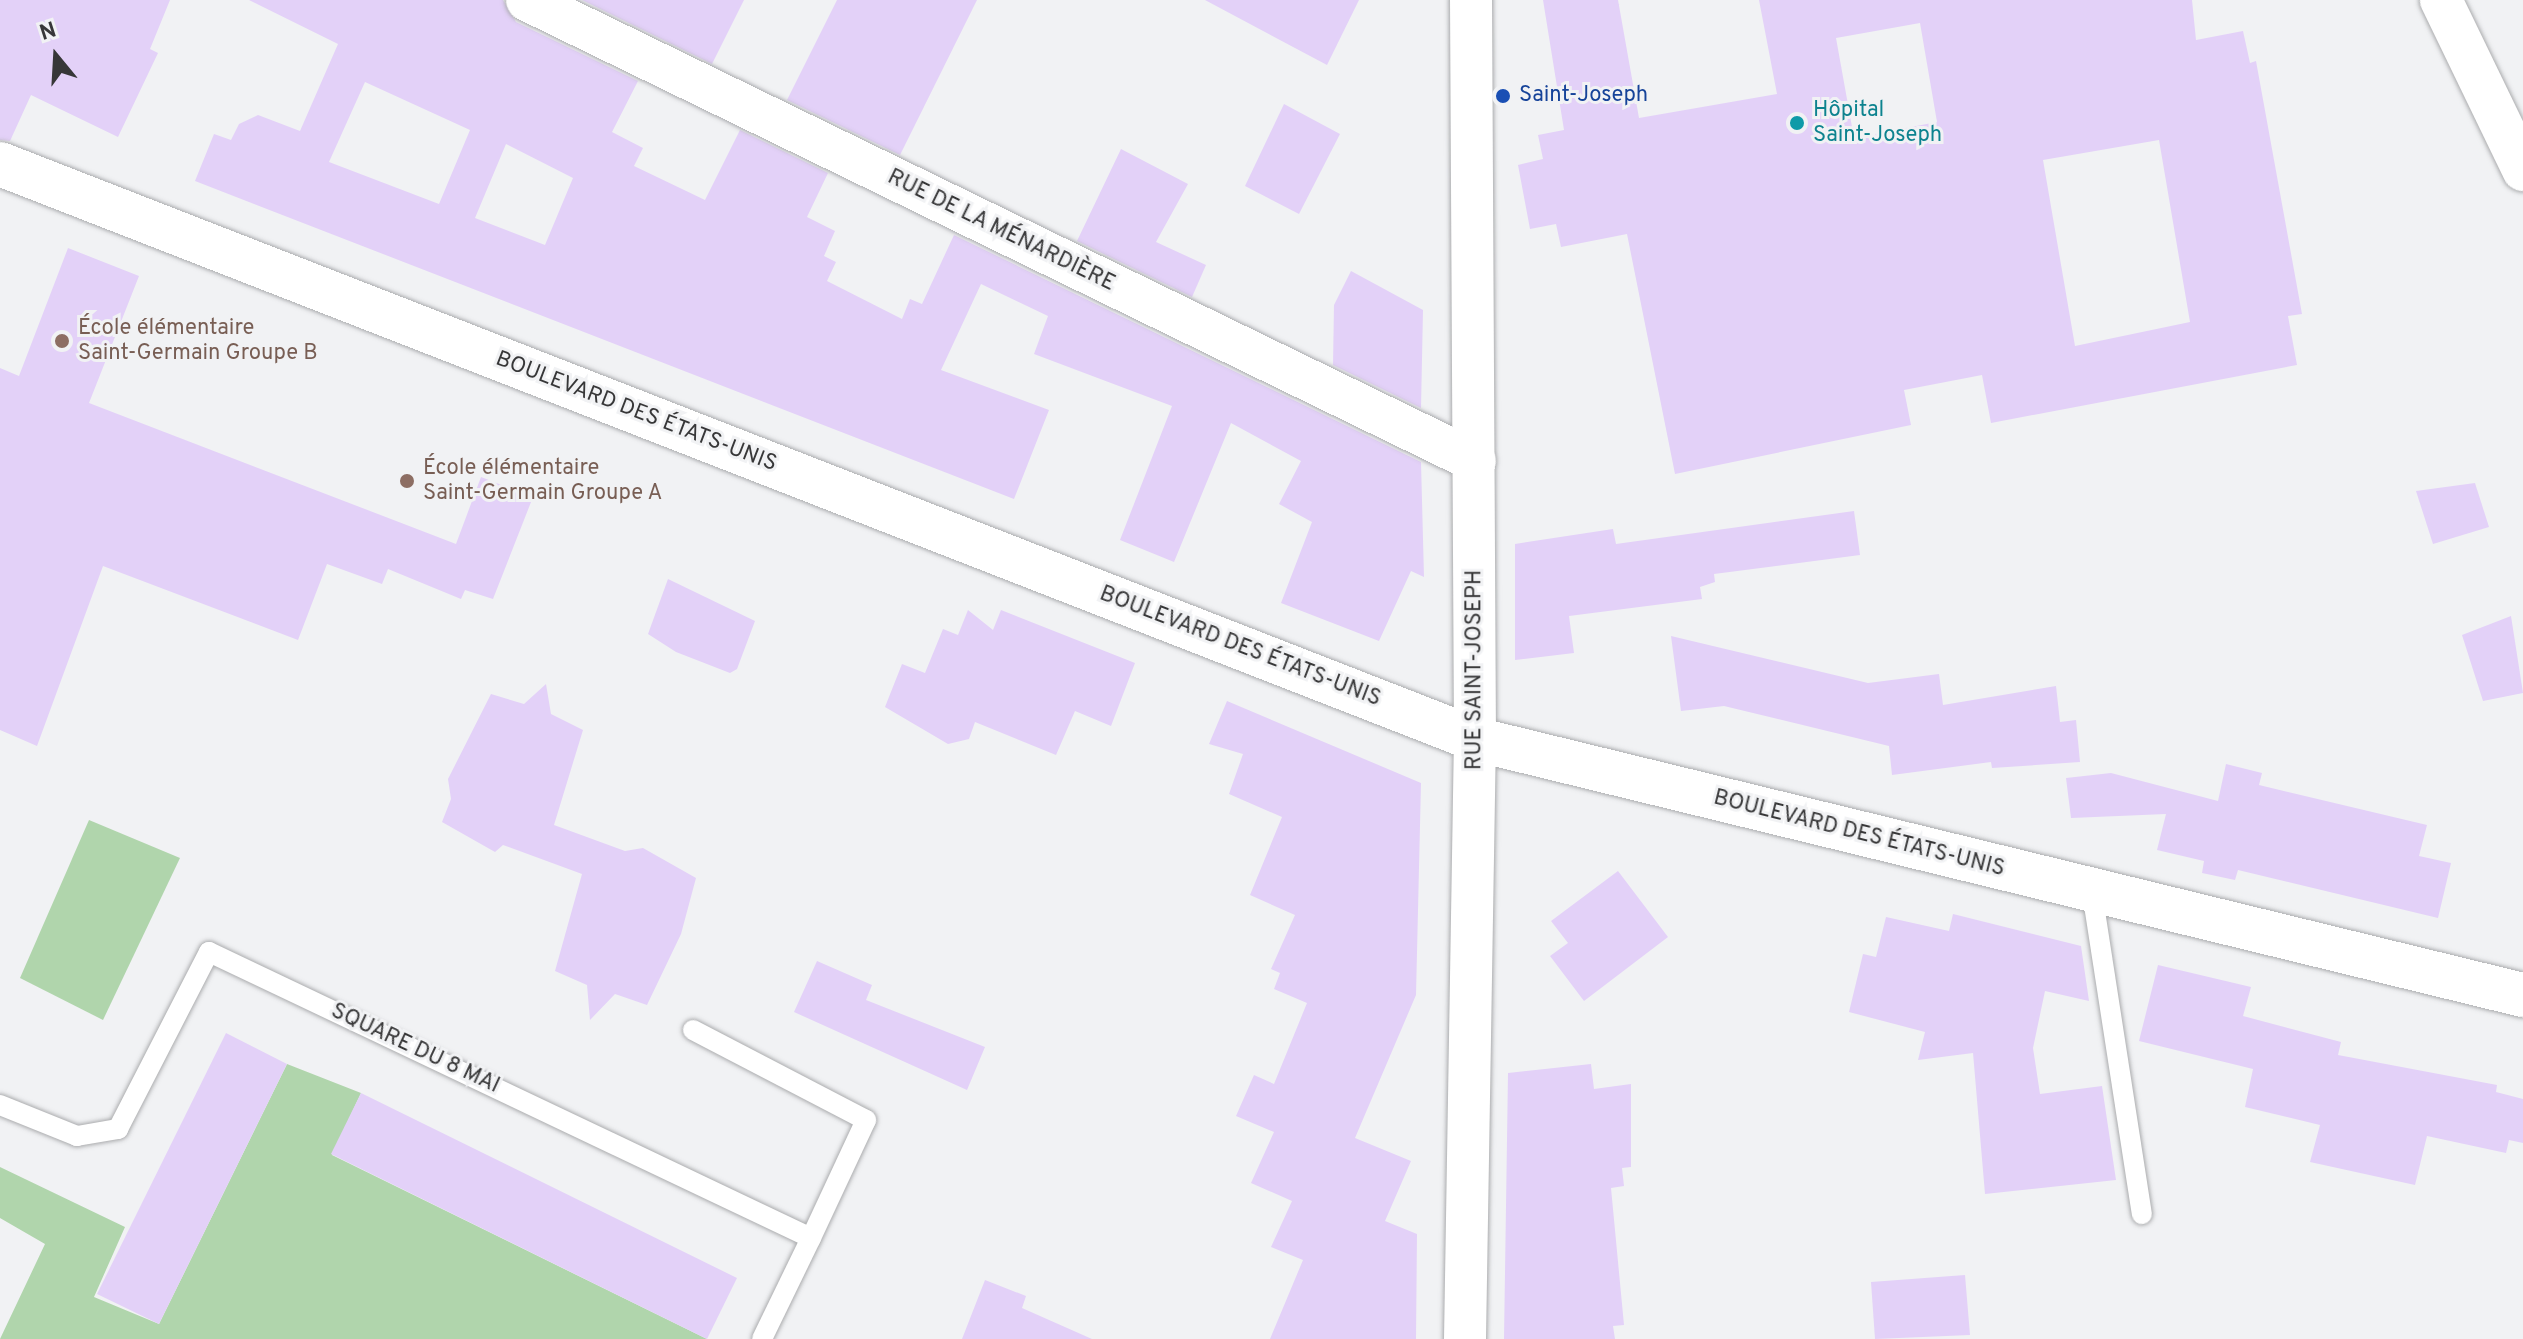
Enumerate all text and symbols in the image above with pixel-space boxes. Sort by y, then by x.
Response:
north arrow [16,16,96,96]
text: N [37,17,60,48]
place label: Saint-Joseph [1519,83,1648,109]
marker: Saint-Joseph [1494,87,1512,105]
place label: Hôpital Saint-Joseph [1813,97,1942,148]
marker: Hôpital Saint-Joseph [1788,114,1806,132]
street label: RUE DE LA MÉNARDIÈRE [883,164,1119,298]
place label: École élémentaire Saint-Germain Groupe B [78,315,318,366]
marker: École élémentaire Saint-Germain Groupe B [53,332,71,350]
street label: BOULEVARD DES ÉTATS-UNIS [492,346,780,478]
place label: École élémentaire Saint-Germain Groupe A [423,455,663,506]
marker: École élémentaire Saint-Germain Groupe A [398,472,416,490]
street label: RUE SAINT-JOSEPH [1462,570,1488,770]
street label: BOULEVARD DES ÉTATS-UNIS [1096,581,1384,713]
street label: BOULEVARD DES ÉTATS-UNIS [1711,785,2007,883]
street label: SQUARE DU 8 MAI [327,998,503,1100]

